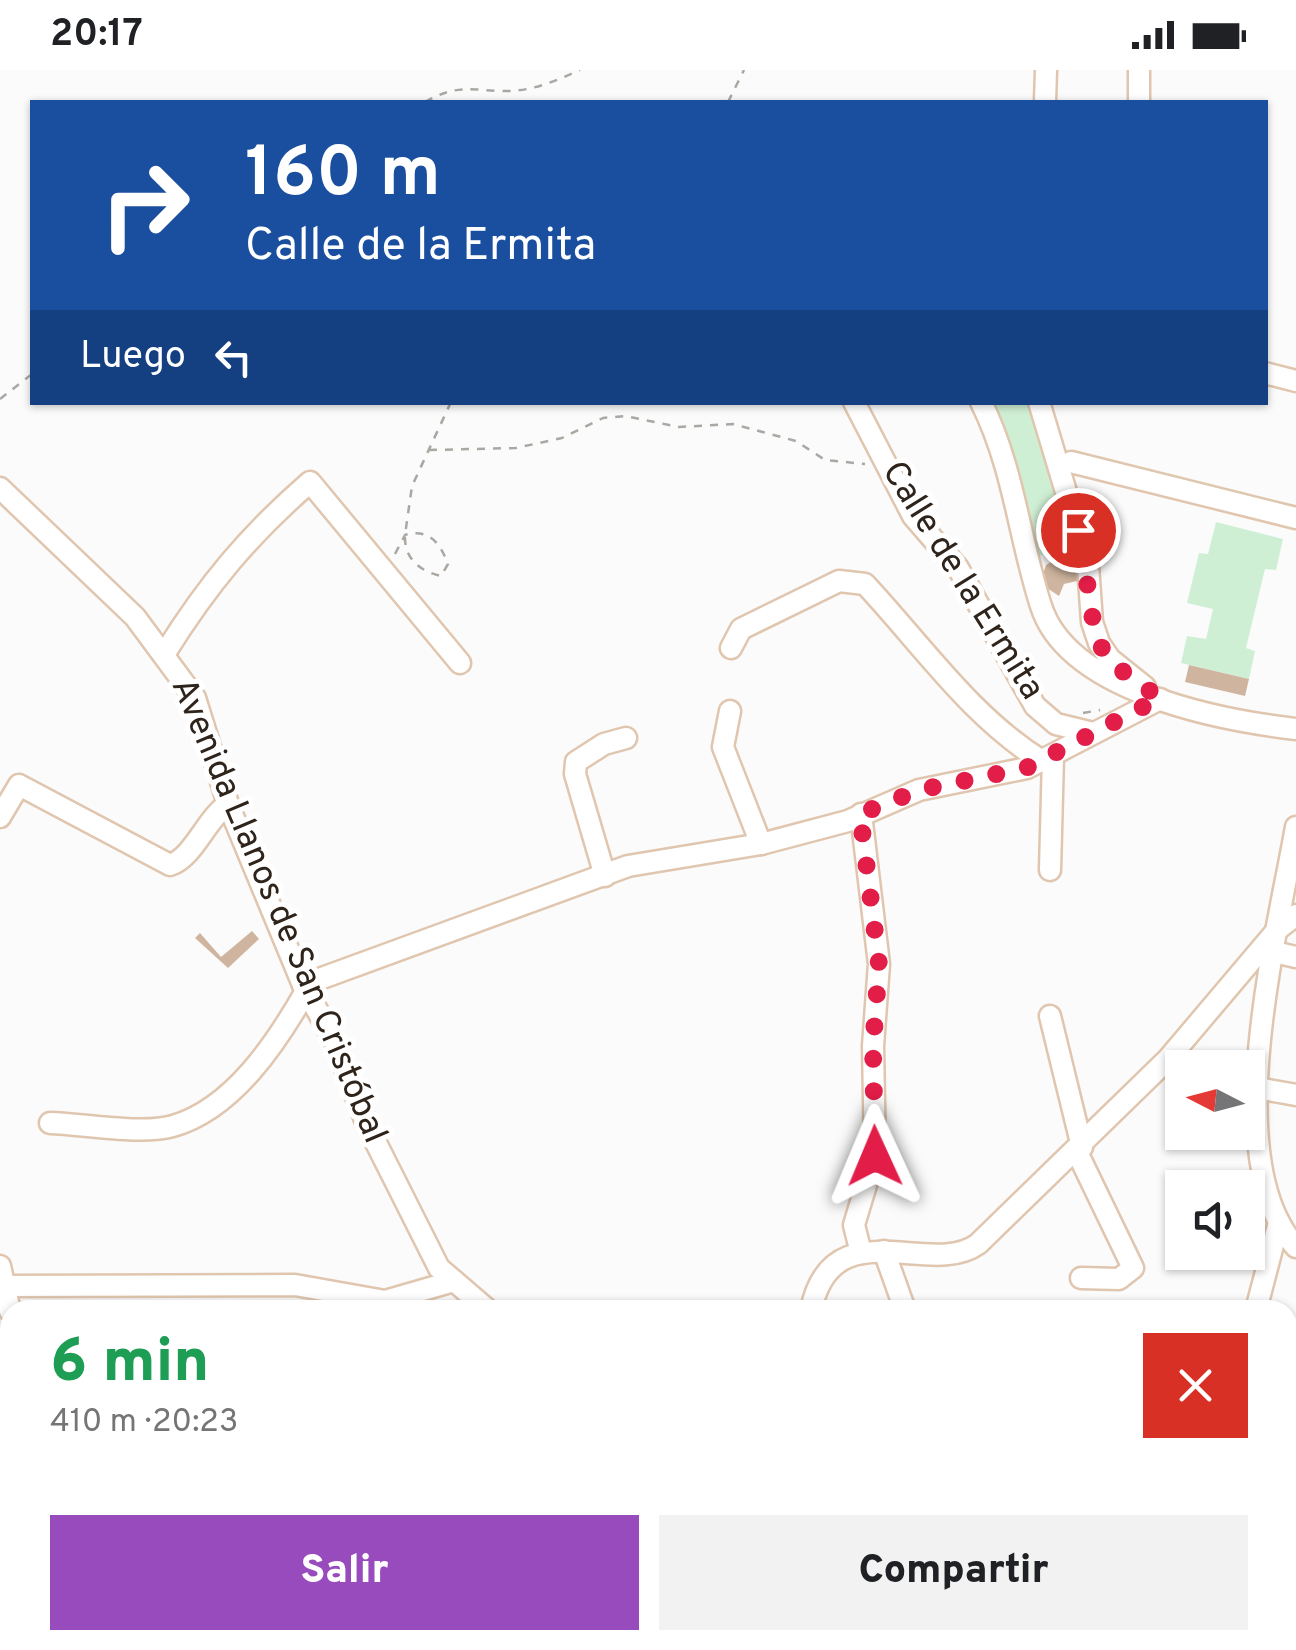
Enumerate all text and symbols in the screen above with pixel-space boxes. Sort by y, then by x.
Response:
text: 20:17 [50,11,143,60]
text: 160 m [245,132,441,221]
icon: right [80,140,210,270]
text: Calle de la Ermita [245,219,596,276]
icon: left [206,330,261,385]
text: Luego [80,333,186,382]
street label: Calle de la Ermita [871,454,1053,708]
pin [1036,488,1121,573]
icon: arrive [1051,503,1106,558]
street label: Avenida Llanos de San Cristóbal [160,672,396,1150]
north arrow [1165,1050,1265,1150]
map controls [1165,1050,1265,1270]
position arrow [823,1104,927,1208]
button: sound [1165,1170,1265,1270]
text: 6 min [50,1327,209,1403]
button: close [1143,1333,1248,1438]
text: 410 m · 20:23 [50,1403,238,1443]
button: Salir [50,1515,639,1630]
button: Compartir [659,1515,1248,1630]

